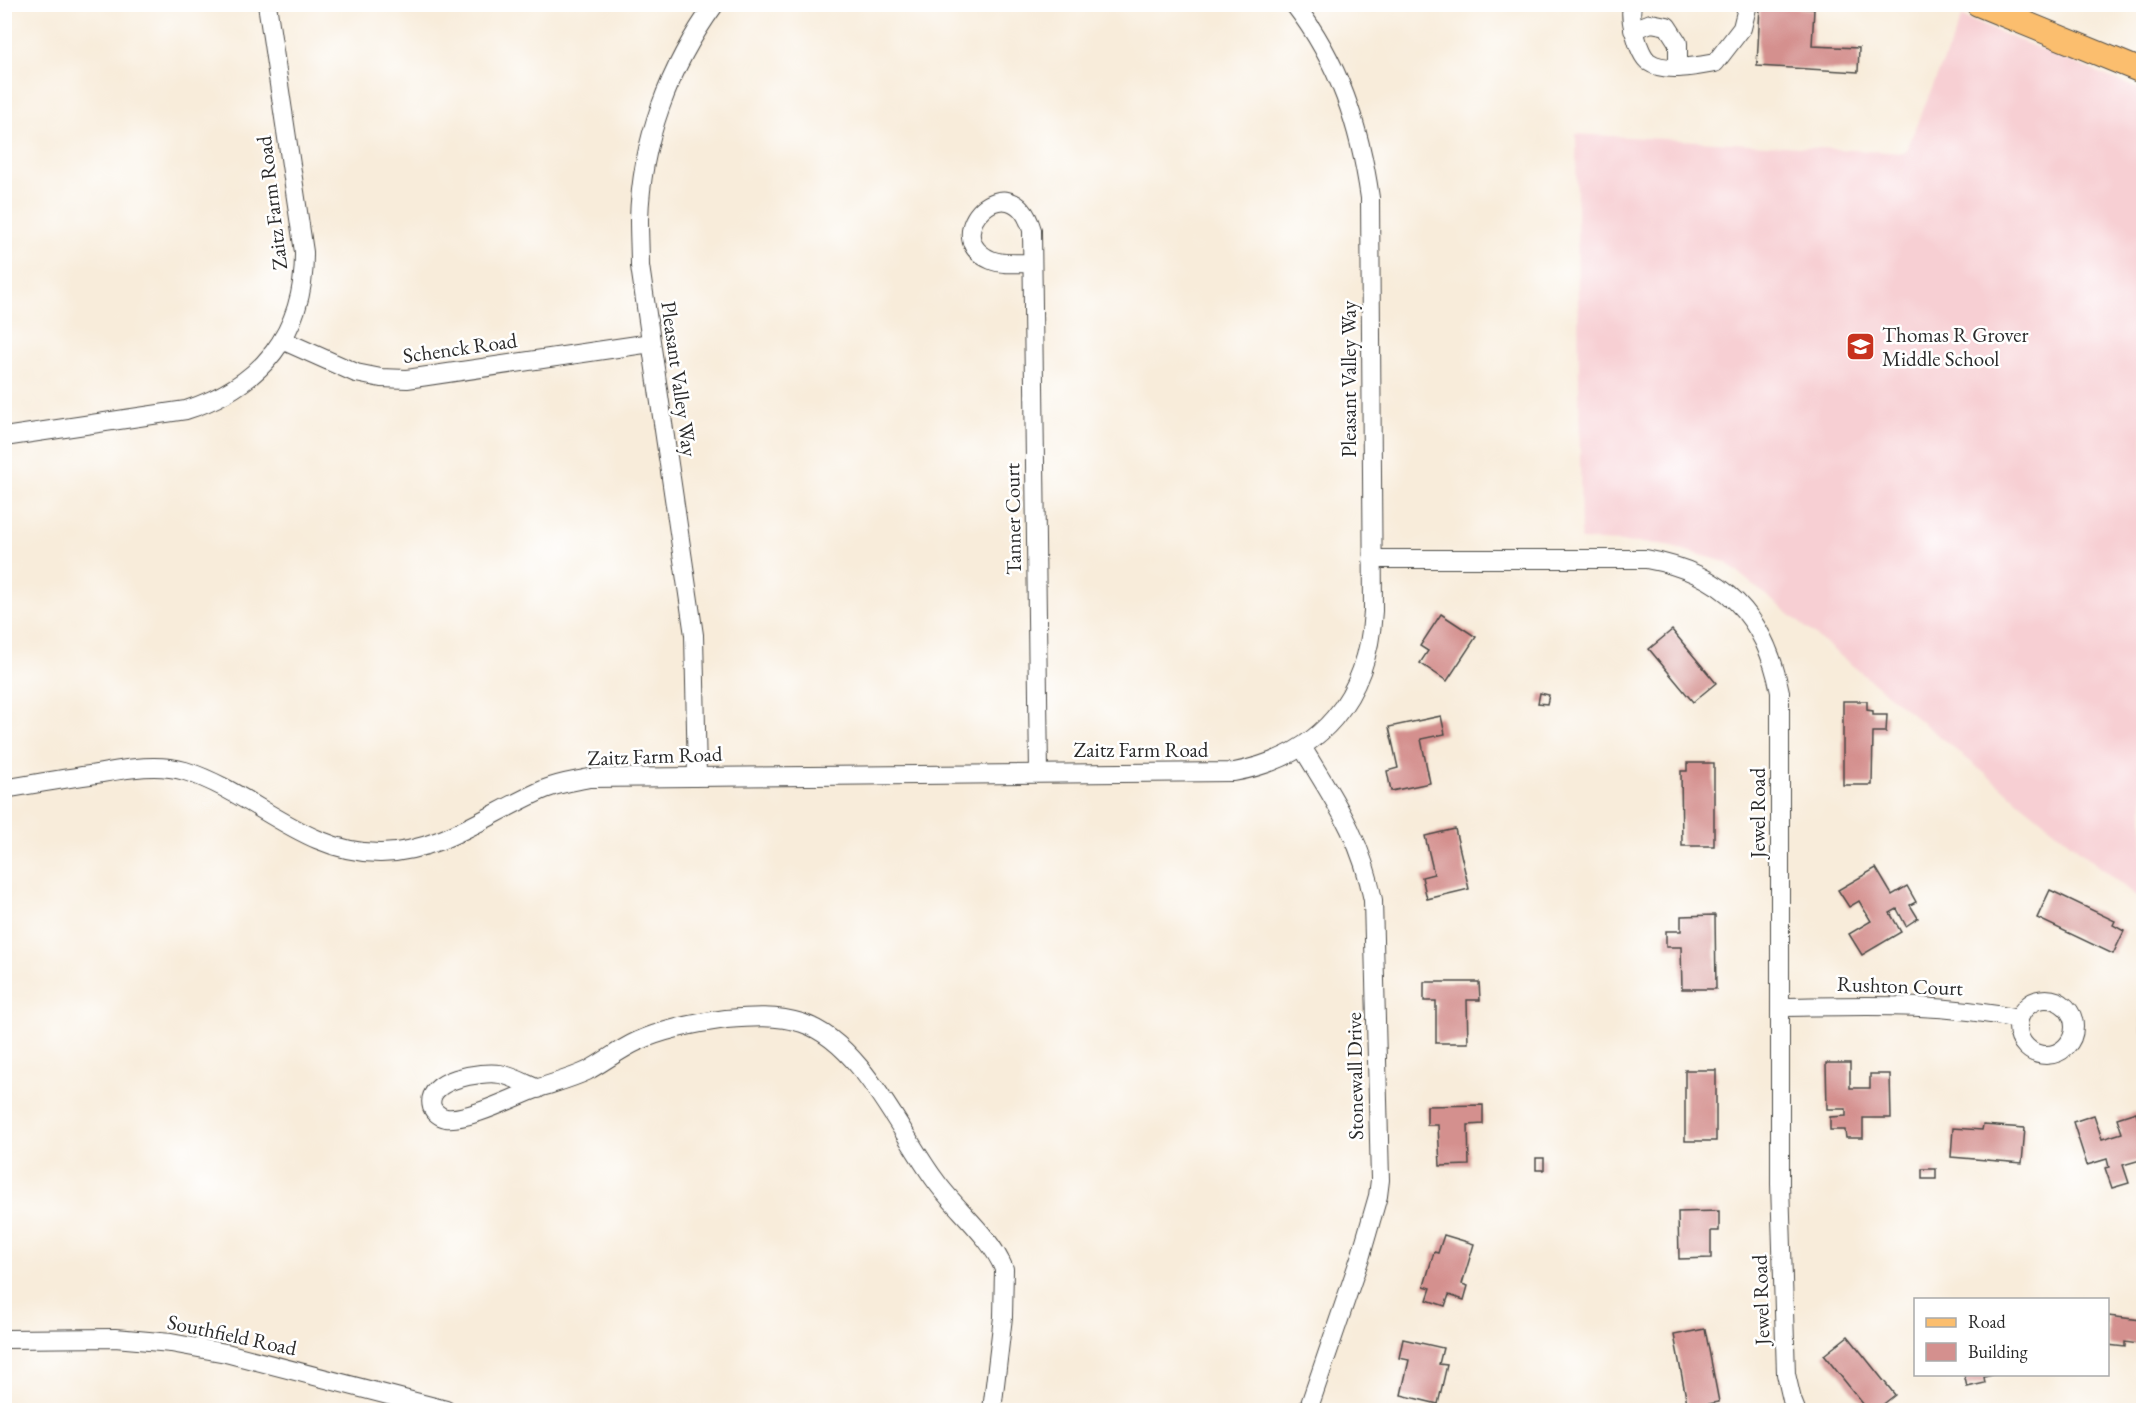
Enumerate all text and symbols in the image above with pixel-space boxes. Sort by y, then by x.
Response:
street label: Zaitz Farm Road [250,134,293,272]
street label: Pleasant Valley Way [655,299,704,459]
street label: Pleasant Valley Way [1335,300,1362,457]
place label: Thomas R Grover Middle School [1882,321,2028,372]
street label: Schenck Road [401,326,519,369]
school or university icon: Thomas R Grover Middle School [1845,331,1877,363]
street label: Tanner Court [998,462,1027,575]
street label: Zaitz Farm Road [1074,736,1209,763]
street label: Zaitz Farm Road [587,740,723,771]
street label: Jewel Road [1744,767,1771,860]
street label: Rushton Court [1837,970,1964,1001]
street label: Stonewall Drive [1340,1012,1369,1140]
street label: Jewel Road [1745,1254,1776,1348]
legend [1914,1298,2109,1376]
street label: Southfield Road [165,1308,300,1361]
text: Road [1968,1310,2007,1333]
text: Building [1968,1340,2028,1363]

